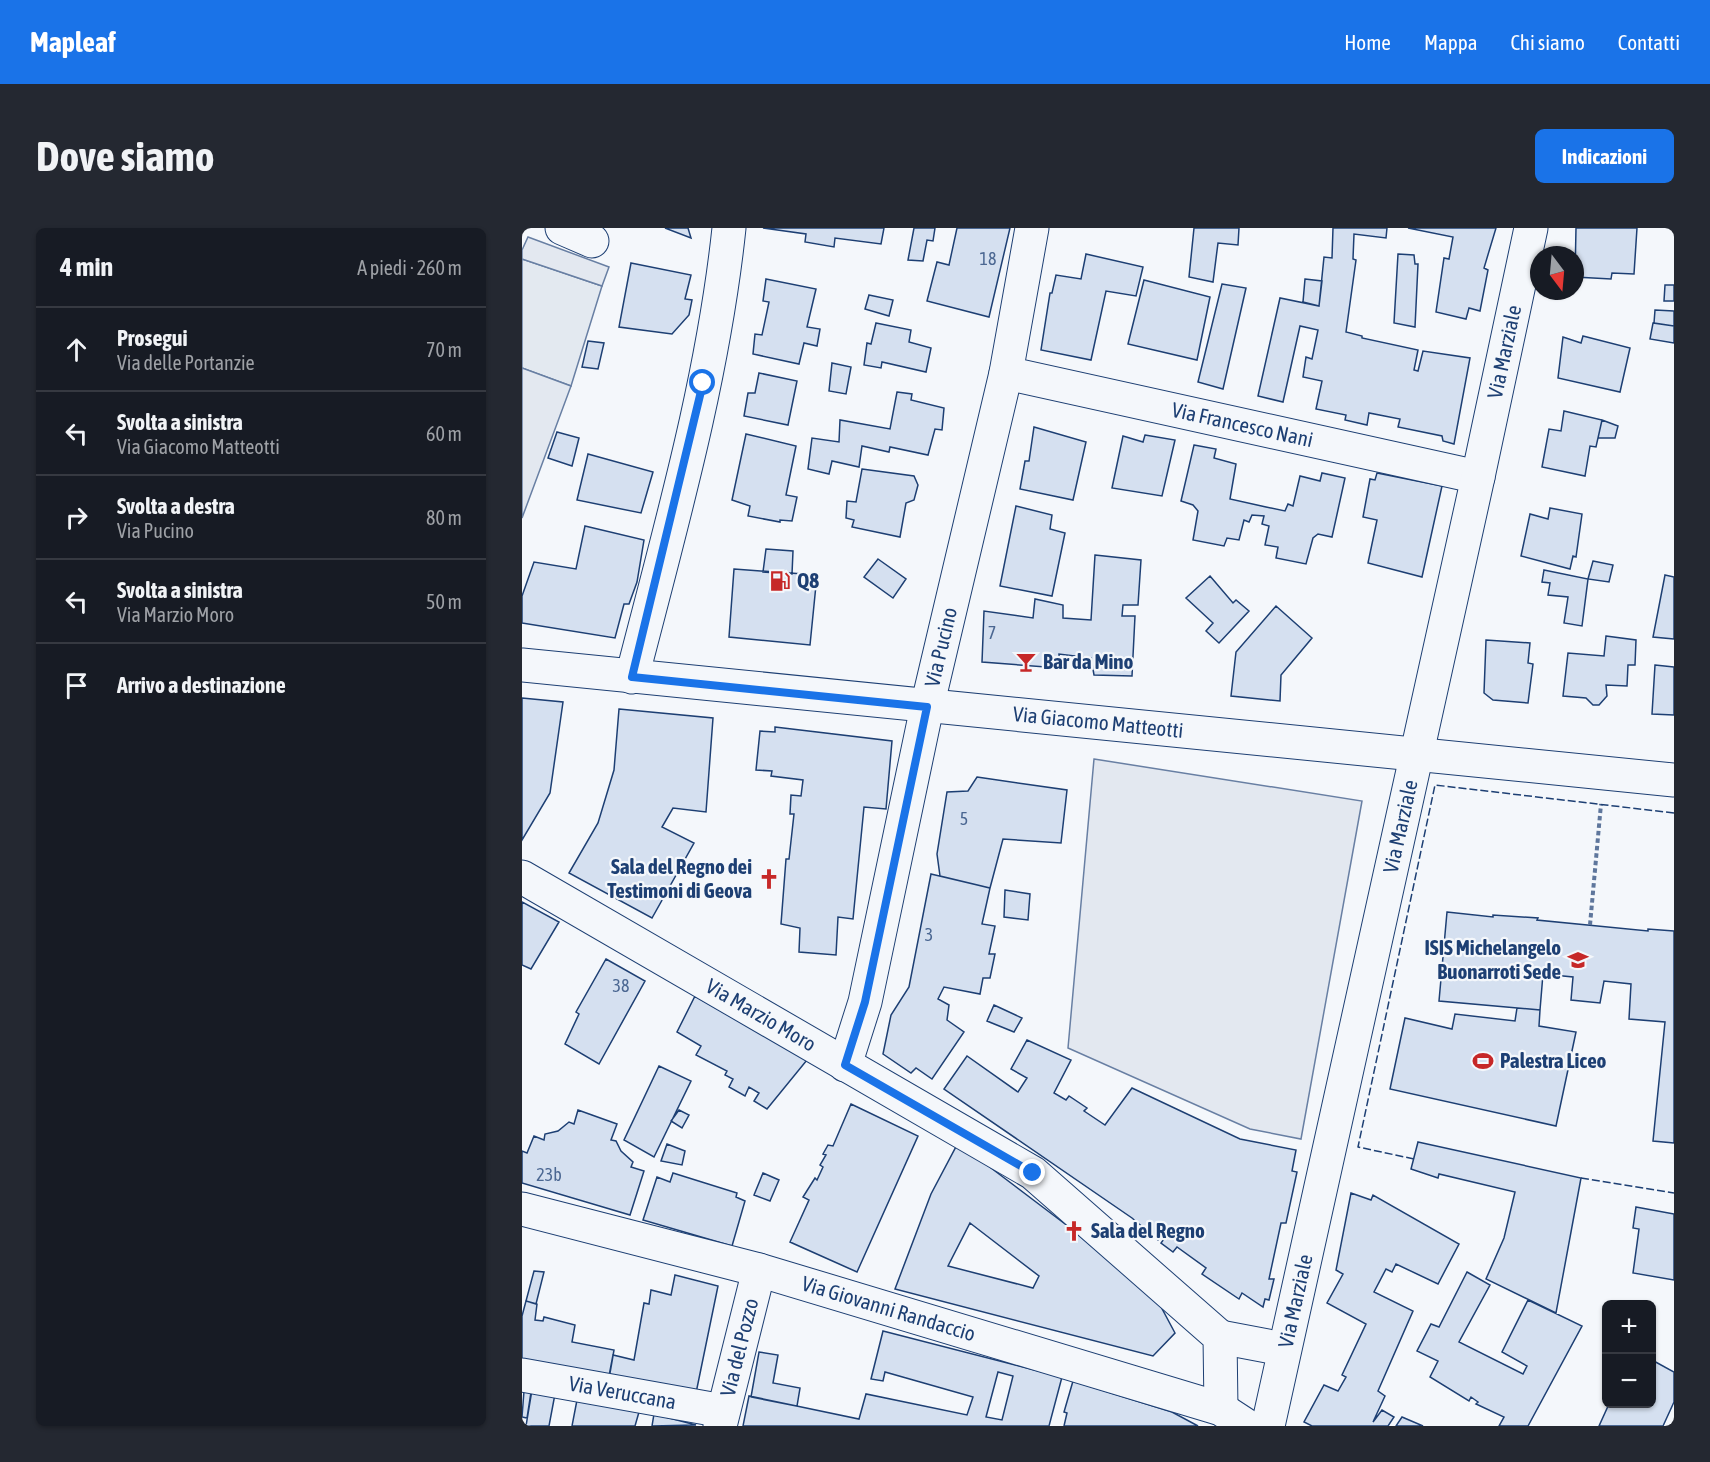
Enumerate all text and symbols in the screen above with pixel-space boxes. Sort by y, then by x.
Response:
text: Mapleaf [30,26,116,58]
text: Home [1344,30,1391,54]
text: Mappa [1424,30,1477,54]
text: Chi siamo [1510,30,1585,54]
text: Contatti [1618,30,1680,54]
button: Indicazioni [1535,129,1674,183]
text: Dove siamo [36,132,215,180]
north arrow [1530,246,1584,300]
house number: 18 [980,248,996,269]
text: 4 min [60,252,113,282]
text: A piedi · 260 m [357,256,462,279]
street label: Via Marziale [1482,303,1525,400]
text: Prosegui [117,325,188,351]
icon: ahead [60,333,93,366]
text: 70 m [426,338,462,361]
text: Via delle Portanzie [117,351,255,374]
route start [689,369,715,395]
street label: Via Francesco Nani [1170,397,1315,451]
text: Svolta a sinistra [117,409,243,435]
icon: left [60,417,93,450]
text: 60 m [426,422,462,445]
text: Via Giacomo Matteotti [117,435,280,458]
text: Svolta a destra [117,493,235,519]
icon: right [60,501,93,534]
text: 80 m [426,506,462,529]
text: Via Pucino [117,519,194,542]
place label: Q8 [797,568,819,592]
fuel station icon: Q8 [768,569,792,593]
text: Svolta a sinistra [117,577,243,603]
icon: left [60,585,93,618]
text: 50 m [426,590,462,613]
text: Via Marzio Moro [117,603,234,626]
street label: Via Pucino [919,605,961,689]
house number: 7 [988,622,996,643]
place label: Bar da Mino [1043,649,1133,673]
bar icon: Bar da Mino [1014,650,1038,674]
icon: arrive [60,669,93,702]
text: Arrivo a destinazione [117,672,286,698]
street label: Via Giacomo Matteotti [1012,701,1185,742]
street label: Via Marziale [1378,777,1422,875]
house number: 5 [960,808,968,829]
place label: Sala del Regno dei Testimoni di Geova [607,854,752,902]
church icon: Sala del Regno dei Testimoni di Geova [757,867,781,891]
house number: 3 [925,924,933,945]
place label: ISIS Michelangelo Buonarroti Sede [1425,935,1561,983]
school or university icon: ISIS Michelangelo Buonarroti Sede [1566,948,1590,972]
street label: Via Marzio Moro [702,973,821,1056]
house number: 38 [613,975,629,996]
place label: Palestra Liceo [1500,1048,1607,1072]
sports icon: Palestra Liceo [1471,1049,1495,1073]
route end [1019,1159,1045,1185]
house number: 23b [536,1164,562,1185]
place label: Sala del Regno [1091,1218,1205,1242]
church icon: Sala del Regno [1062,1219,1086,1243]
street label: Via Marziale [1273,1252,1317,1350]
street label: Via Giovanni Randaccio [799,1271,979,1345]
street label: Via del Pozzo [715,1296,762,1399]
map controls [1602,1300,1656,1408]
button: + [1602,1300,1656,1354]
button: − [1602,1354,1656,1408]
street label: Via Veruccana [567,1371,678,1413]

